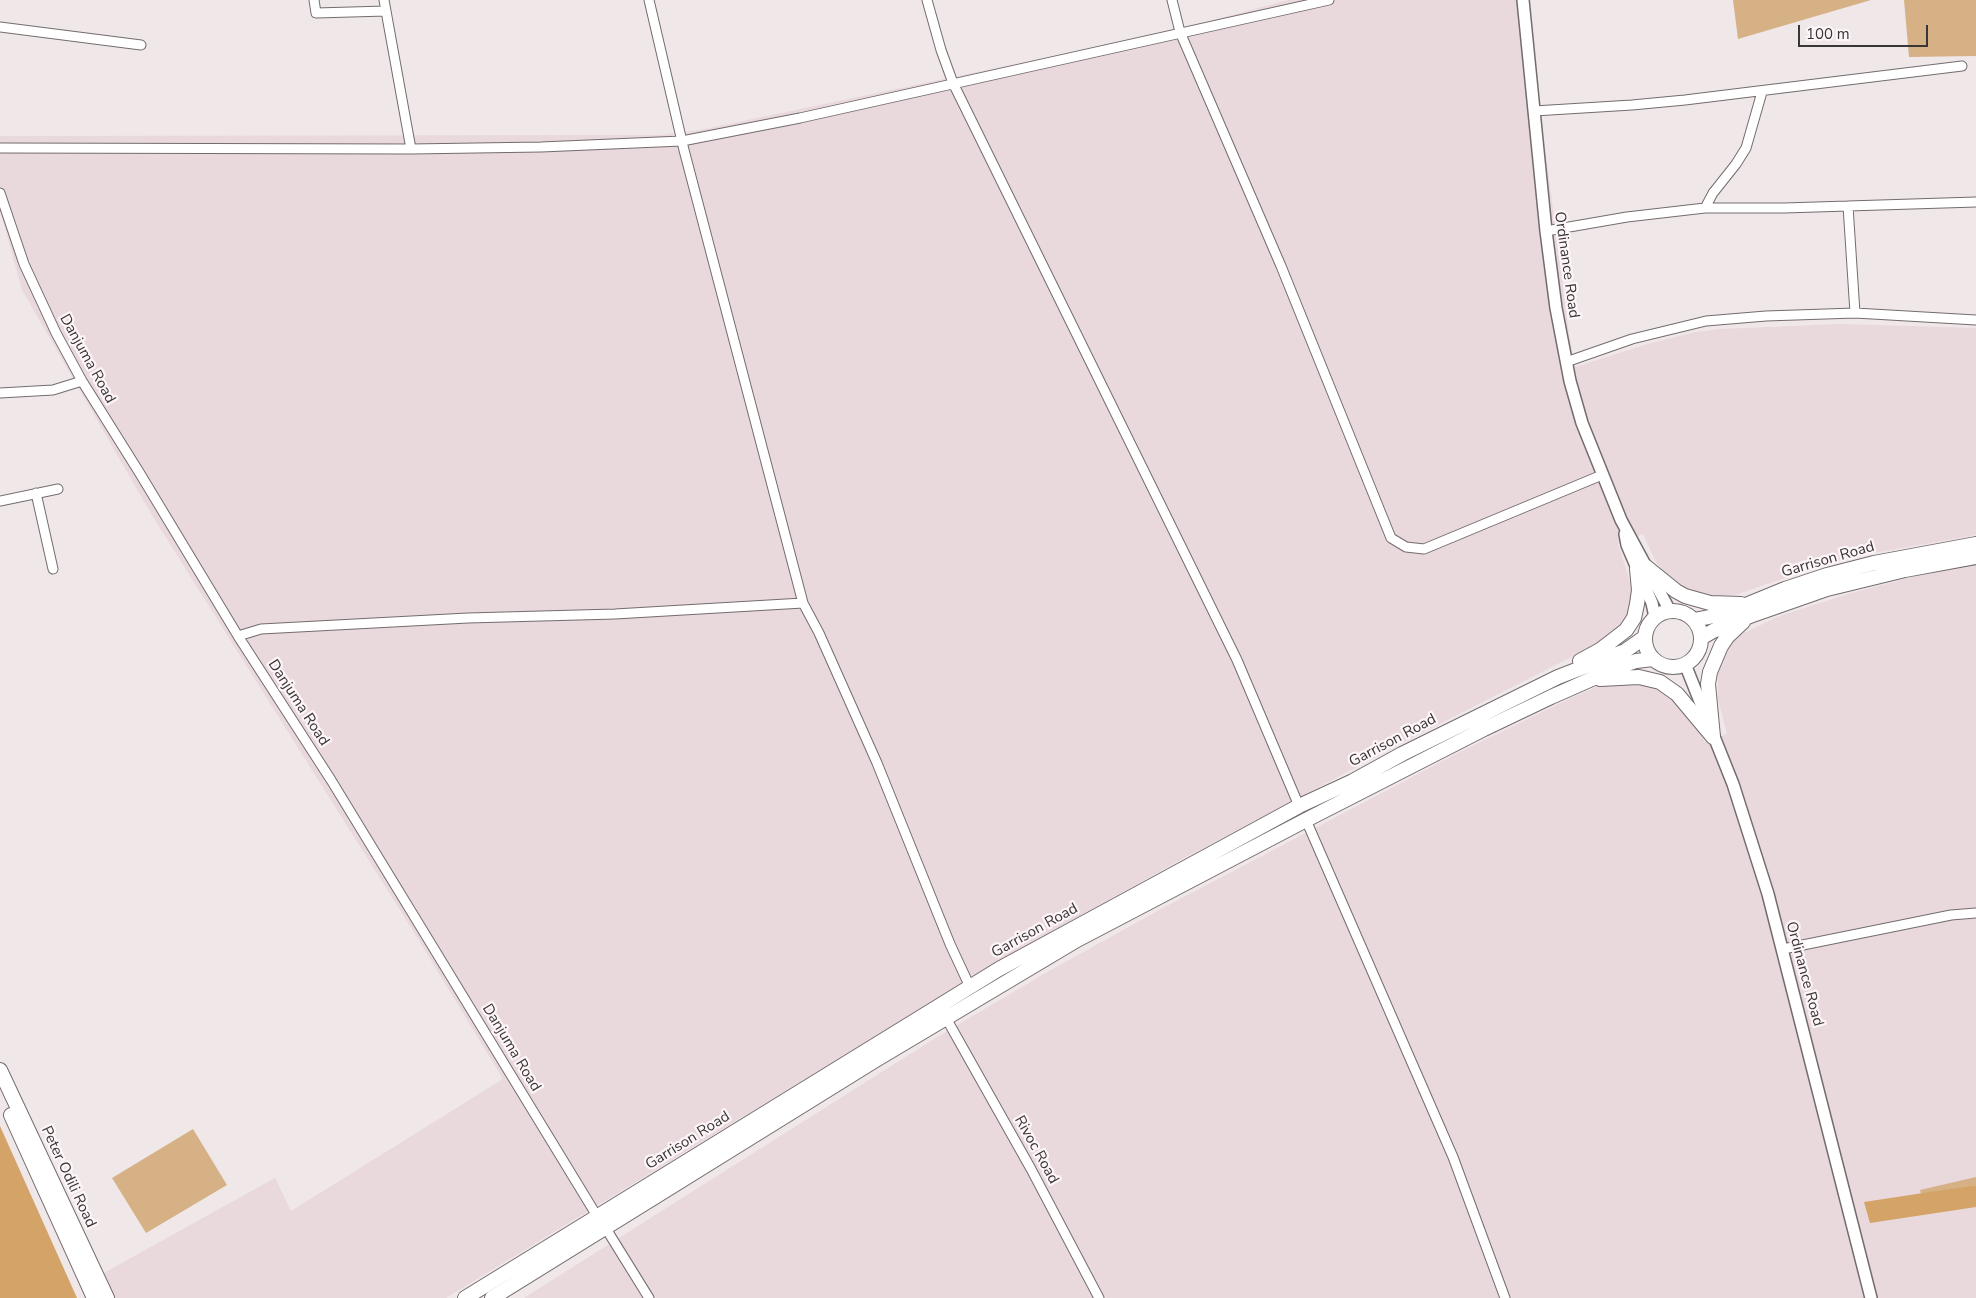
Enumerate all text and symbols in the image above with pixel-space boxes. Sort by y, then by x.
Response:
scale bar [1801,15,1931,47]
text: 100 m [1806,24,1850,44]
street label: Ordinance Road [1550,211,1582,319]
street label: Danjuma Road [55,311,119,407]
street label: Garrison Road [1779,538,1877,582]
street label: Danjuma Road [263,657,333,749]
street label: Garrison Road [1346,711,1440,771]
street label: Garrison Road [989,900,1081,962]
street label: Ordinance Road [1781,920,1827,1028]
street label: Danjuma Road [478,1001,544,1095]
street label: Garrison Road [643,1108,733,1174]
street label: Rivoc Road [1010,1113,1062,1187]
street label: Peter Odili Road [37,1123,99,1231]

